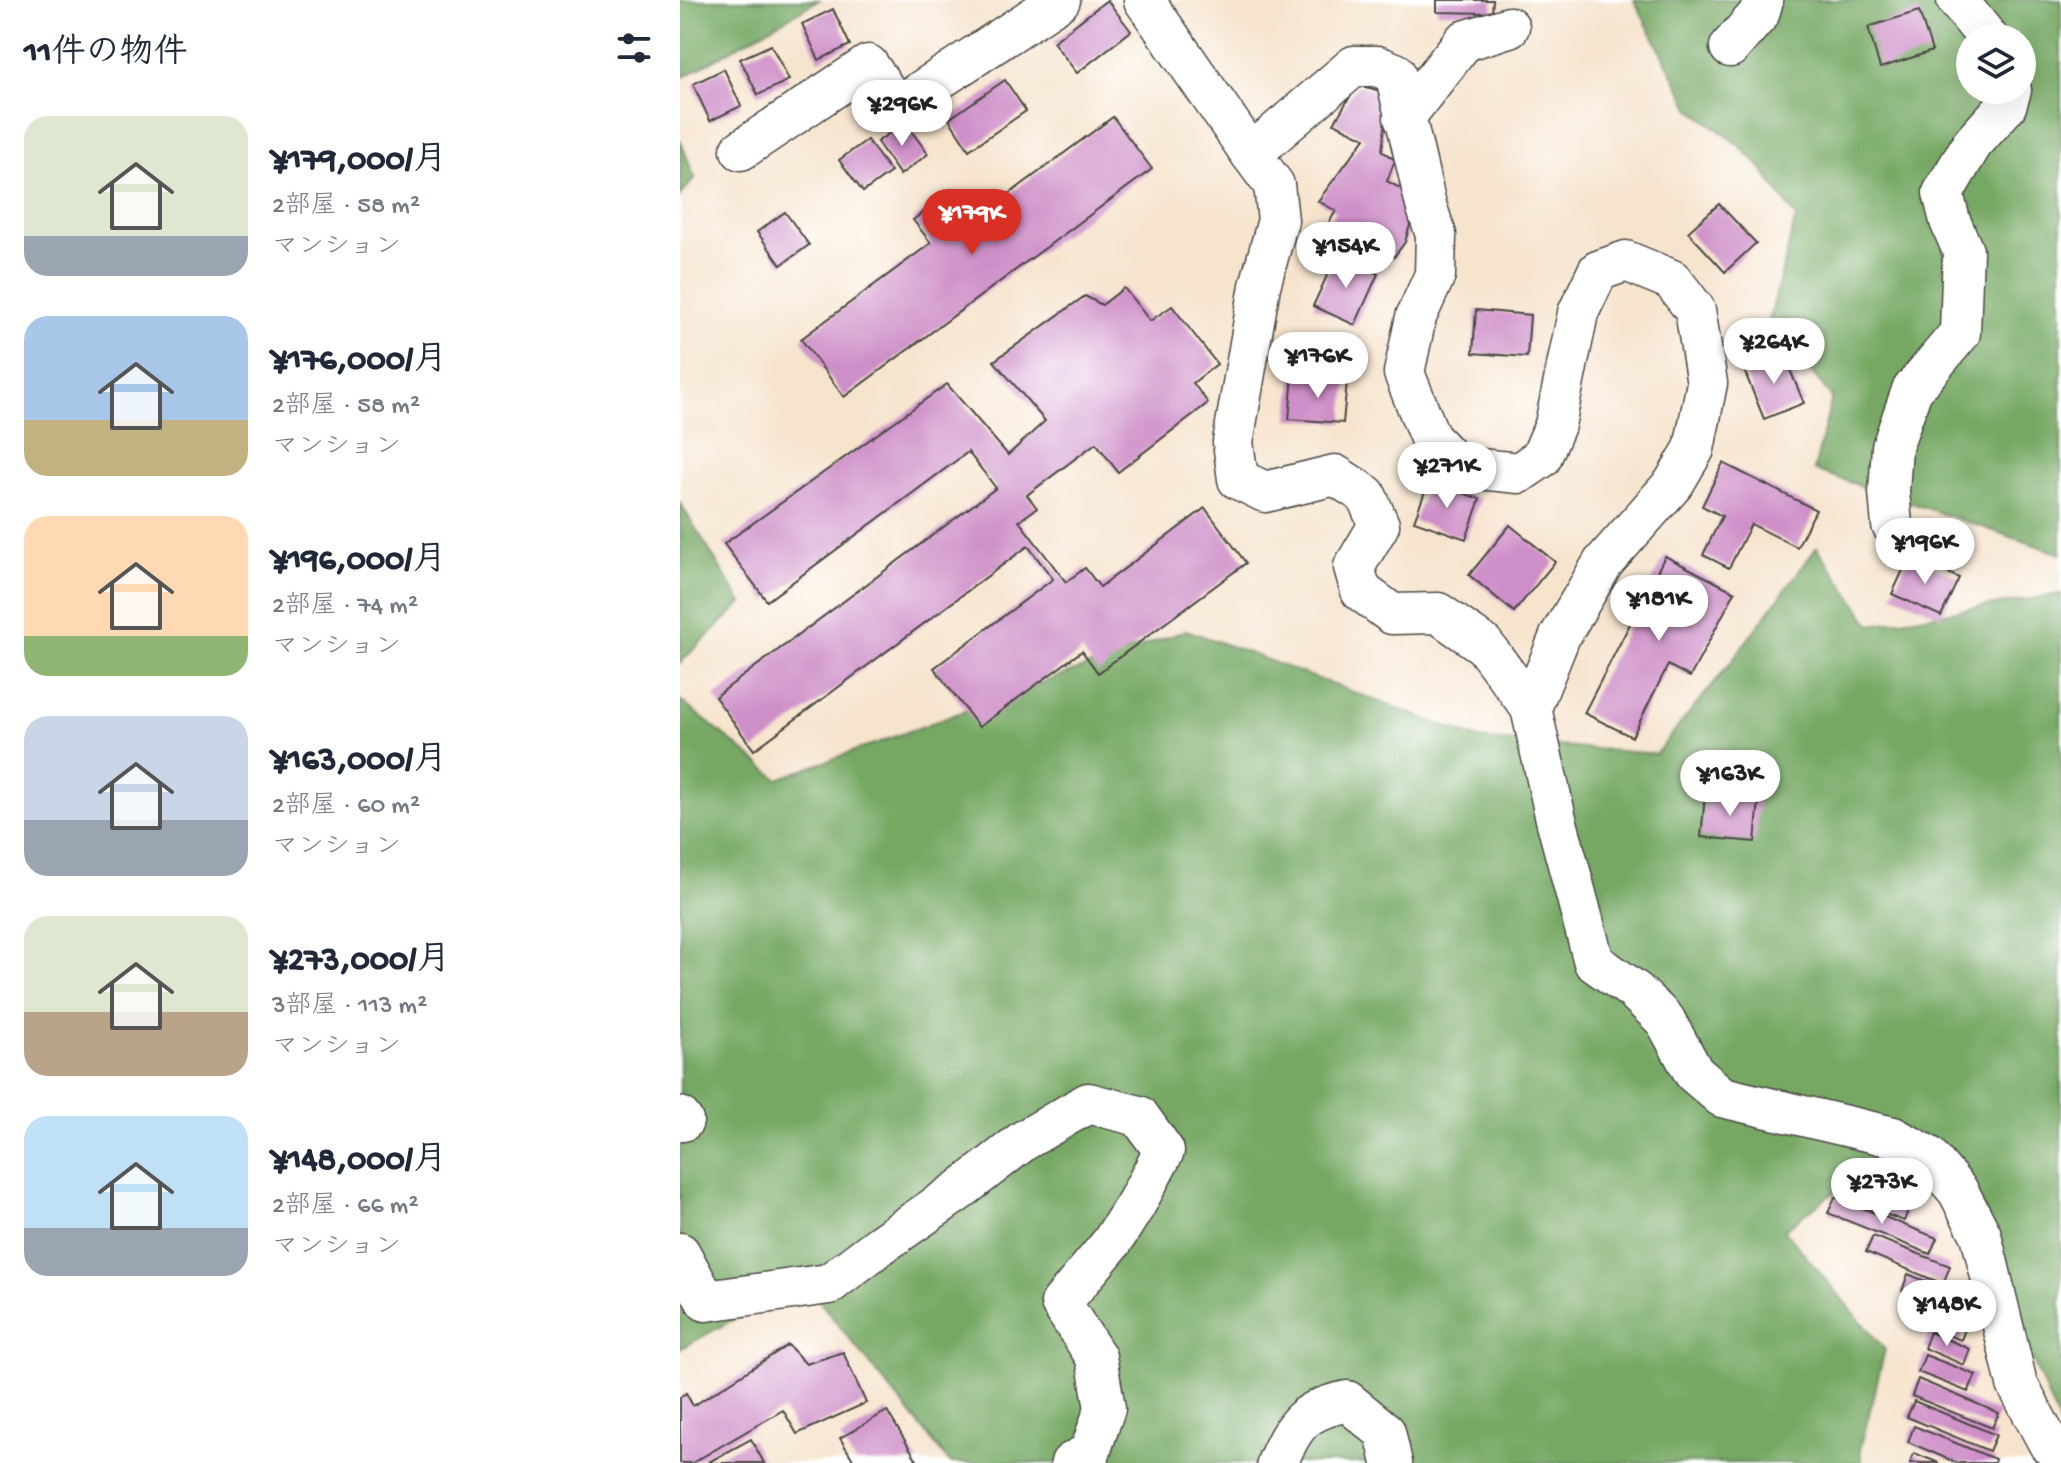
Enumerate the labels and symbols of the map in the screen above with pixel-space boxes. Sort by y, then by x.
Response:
pin: ¥296K [846,80,958,148]
pin: ¥179K [916,189,1028,257]
pin: ¥154K [1290,222,1402,290]
pin: ¥264K [1718,318,1830,386]
pin: ¥176K [1262,332,1374,400]
pin: ¥271K [1391,442,1503,510]
pin: ¥196K [1869,518,1981,586]
pin: ¥181K [1603,575,1715,643]
pin: ¥163K [1674,750,1786,818]
pin: ¥273K [1826,1158,1938,1226]
pin: ¥148K [1891,1280,2003,1348]

